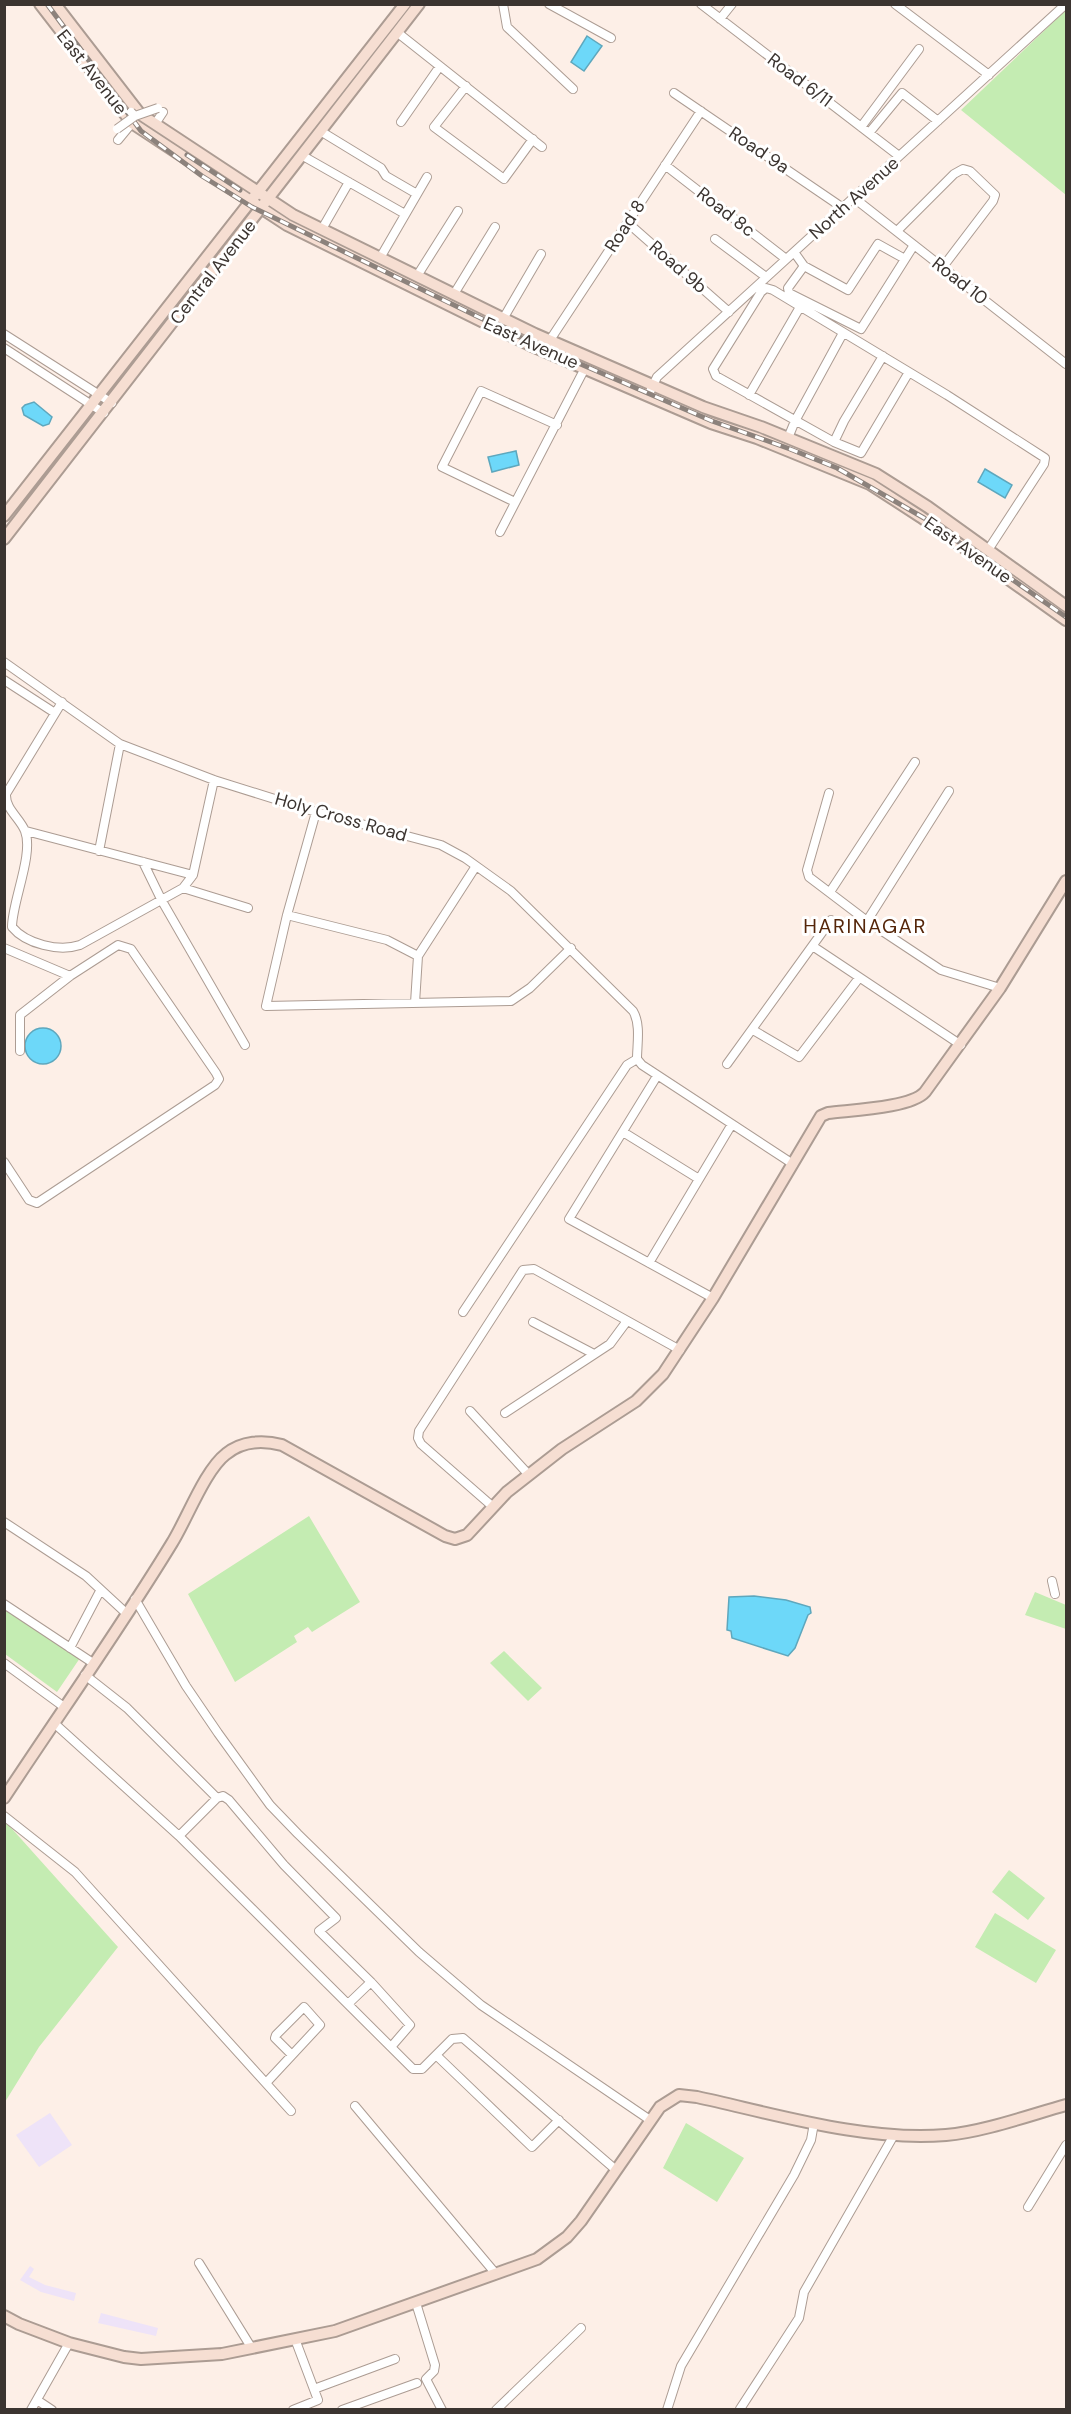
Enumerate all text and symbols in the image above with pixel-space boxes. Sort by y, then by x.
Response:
street label: East Avenue [51,25,133,119]
street label: Road 6/11 [763,48,837,112]
street label: Road 9a [724,121,794,179]
street label: North Avenue [804,151,904,245]
street label: Road 8c [692,182,760,242]
street label: Road 8 [599,195,651,257]
street label: Central Avenue [164,215,262,329]
street label: Road 9b [644,235,712,299]
street label: Road 10 [927,252,993,310]
street label: East Avenue [480,311,582,375]
street label: East Avenue [920,511,1016,589]
street label: Holy Cross Road [272,787,410,847]
district label: HARINAGAR [803,913,927,939]

